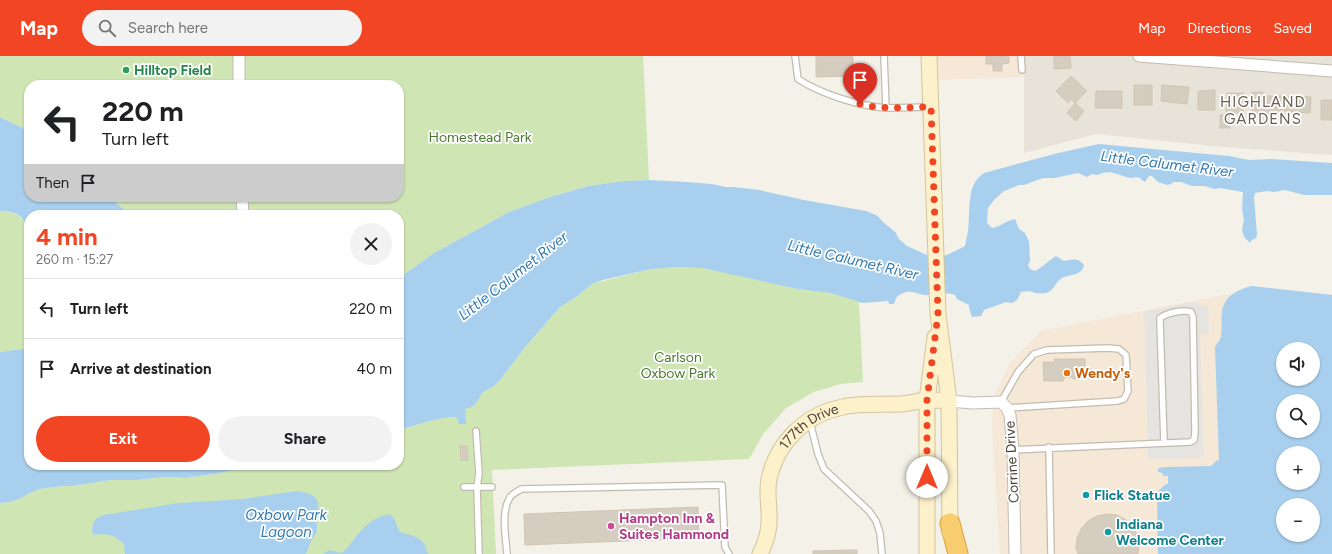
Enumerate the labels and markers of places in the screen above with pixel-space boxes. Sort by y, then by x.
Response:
place label: Hilltop Field [134,62,211,79]
pin [843,63,877,104]
marker: Hilltop Field [121,65,131,75]
place label: Wendy's [1075,365,1131,382]
marker: Wendy's [1062,368,1072,378]
place label: Flick Statue [1094,487,1170,504]
marker: Flick Statue [1081,490,1091,500]
place label: Hampton Inn & Suites Hammond [619,510,729,543]
place label: Indiana Welcome Center [1116,516,1225,549]
marker: Hampton Inn & Suites Hammond [606,521,616,531]
marker: Indiana Welcome Center [1103,527,1113,537]

